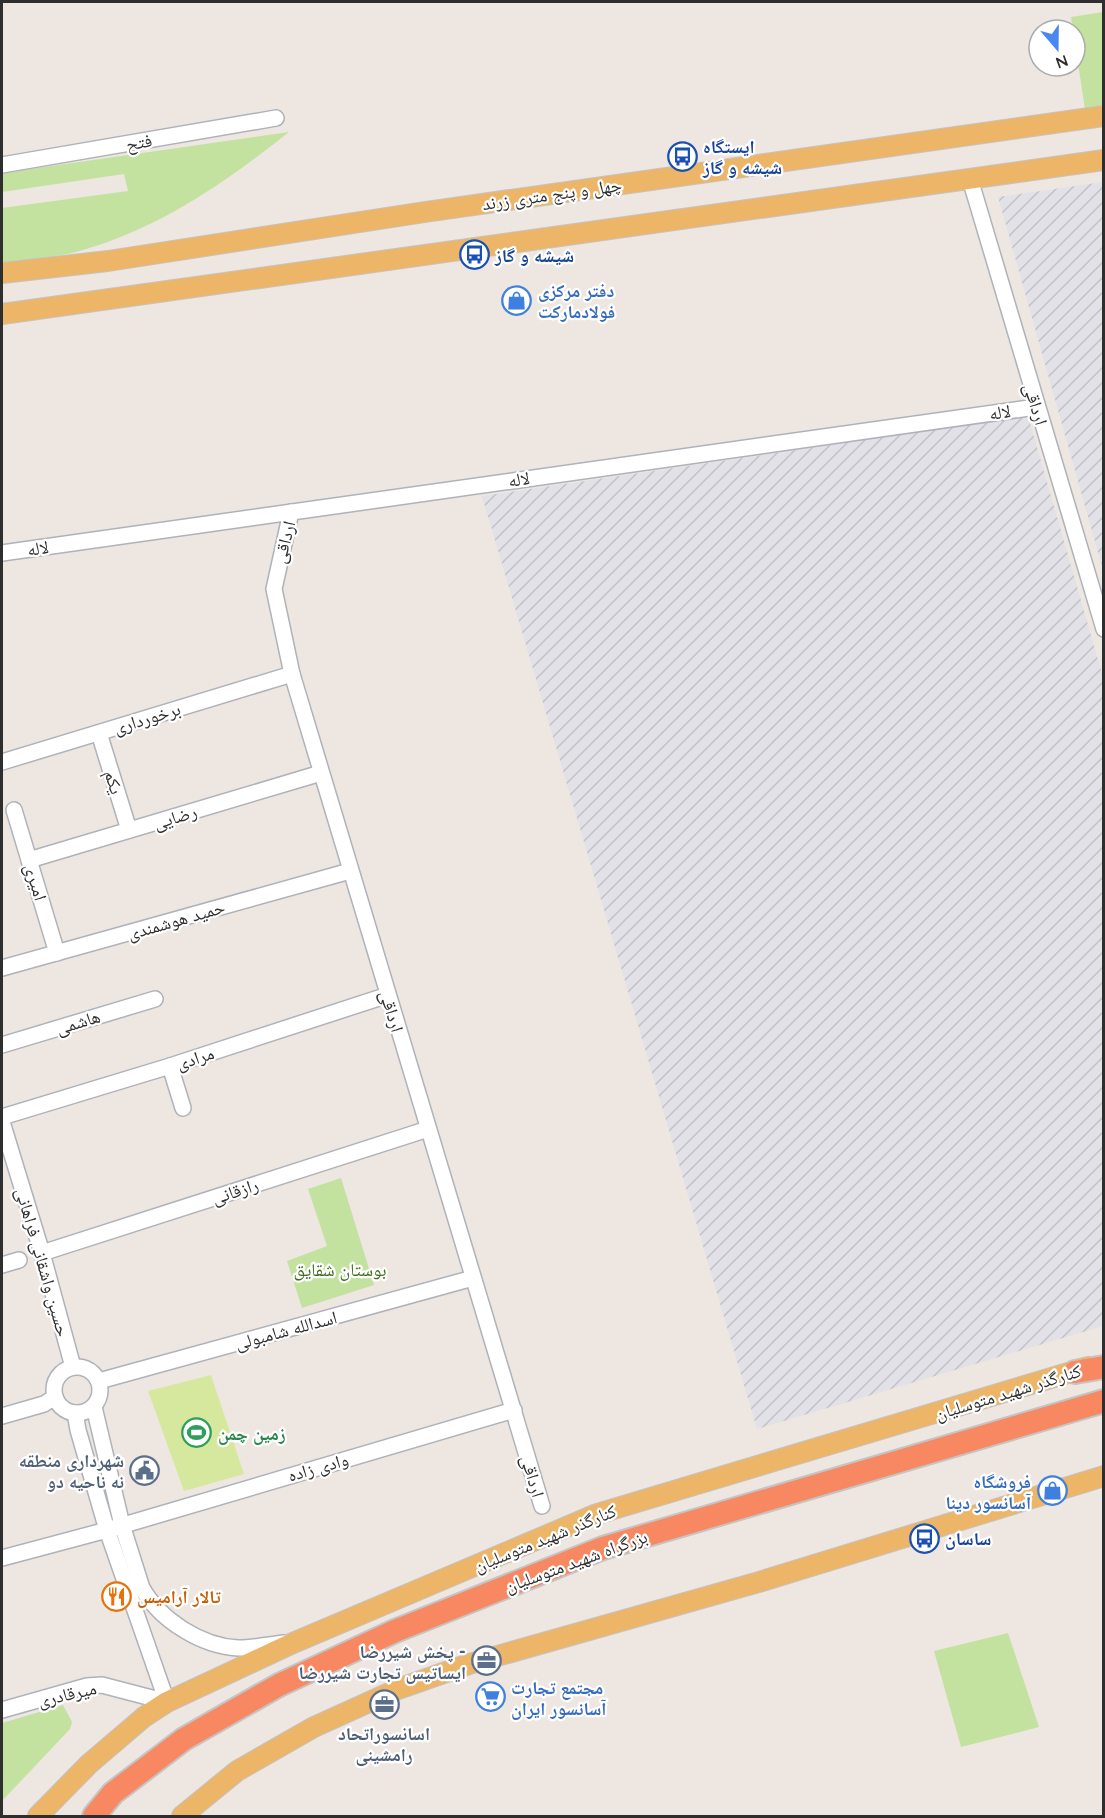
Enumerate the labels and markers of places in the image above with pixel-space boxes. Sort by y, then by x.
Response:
place label: ایستگاه شیشه و گاز [702,135,782,179]
bus stop icon: ایستگاه شیشه و گاز [666,140,698,172]
bus stop icon: شیشه و گاز [458,239,490,271]
place label: شیشه و گاز [494,244,574,267]
place label: دفتر مرکزی فولادمارکت [538,279,615,323]
shop icon: دفتر مرکزی فولادمارکت [501,284,533,316]
sports icon: زمین چمن [181,1417,213,1449]
place label: زمین چمن [218,1422,286,1445]
place label: شهرداری منطقه نه ناحیه دو [19,1449,124,1493]
public building icon: شهرداری منطقه نه ناحیه دو [129,1454,161,1486]
place label: فروشگاه آسانسور دینا [946,1470,1031,1514]
shop icon: فروشگاه آسانسور دینا [1036,1475,1068,1507]
bus stop icon: ساسان [908,1522,940,1554]
place label: ساسان [945,1527,991,1550]
restaurant icon: تالار آرامیس [100,1580,132,1612]
place label: تالار آرامیس [137,1585,221,1608]
place label: پخش شیررضا - ایساتیس تجارت شیررضا [299,1640,466,1684]
office icon: پخش شیررضا - ایساتیس تجارت شیررضا [471,1645,503,1677]
place label: مجتمع تجارت آسانسور ایران [511,1676,606,1720]
supermarket icon: مجتمع تجارت آسانسور ایران [474,1681,506,1713]
office icon: اسانسوراتحاد رامشینی [368,1688,400,1720]
place label: اسانسوراتحاد رامشینی [338,1722,430,1766]

